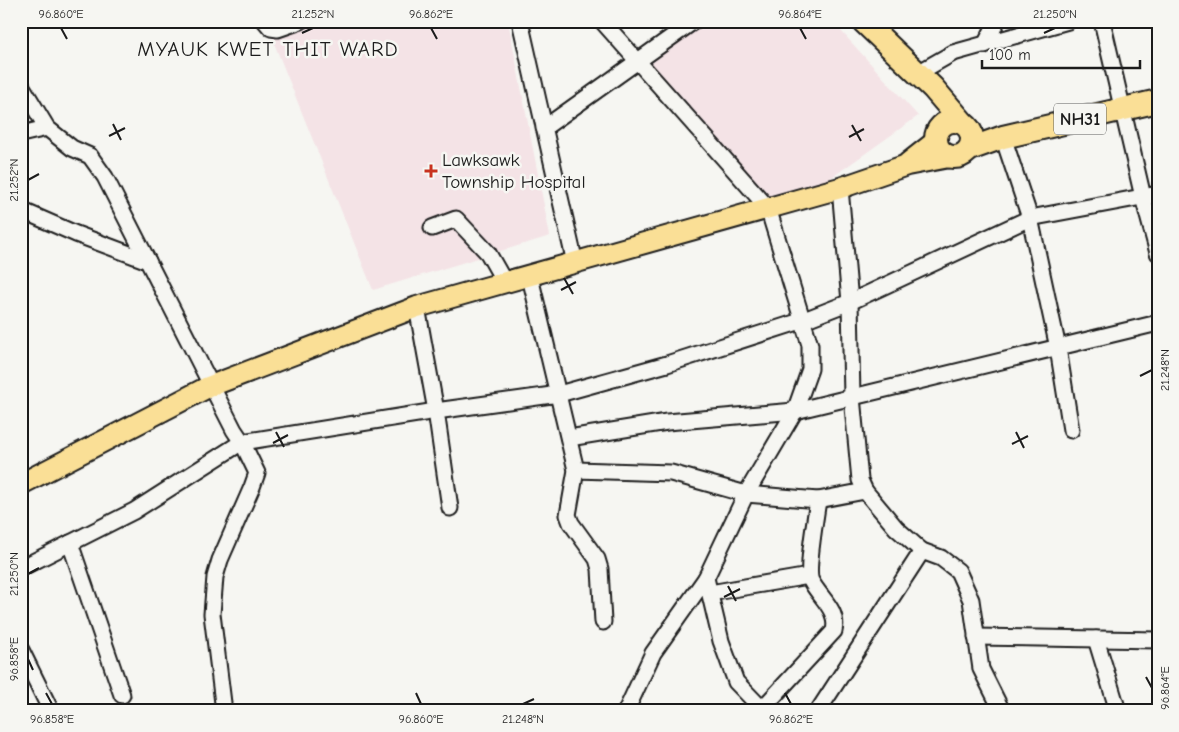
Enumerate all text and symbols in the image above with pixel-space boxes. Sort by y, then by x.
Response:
text: 96.860°E [39,7,83,21]
text: 21.252°N [292,7,334,21]
text: 96.862°E [409,7,453,21]
text: 96.864°E [778,7,822,21]
text: 21.250°N [1033,7,1077,21]
district label: MYAUK KWET THIT WARD [137,37,399,61]
scale bar [982,38,1139,70]
text: 100 m [989,46,1031,64]
road number: NH31 [1054,104,1106,134]
place label: Lawksawk Township Hospital [442,149,586,193]
text: 21.252°N [7,159,21,201]
marker: Lawksawk Township Hospital [424,164,438,178]
text: 21.248°N [1158,349,1172,391]
text: 21.250°N [7,552,21,596]
text: 96.858°E [7,637,21,681]
text: 96.864°E [1158,666,1172,710]
text: 96.858°E [30,712,74,726]
text: 96.860°E [399,712,443,726]
text: 21.248°N [502,712,544,726]
text: 96.862°E [769,712,813,726]

